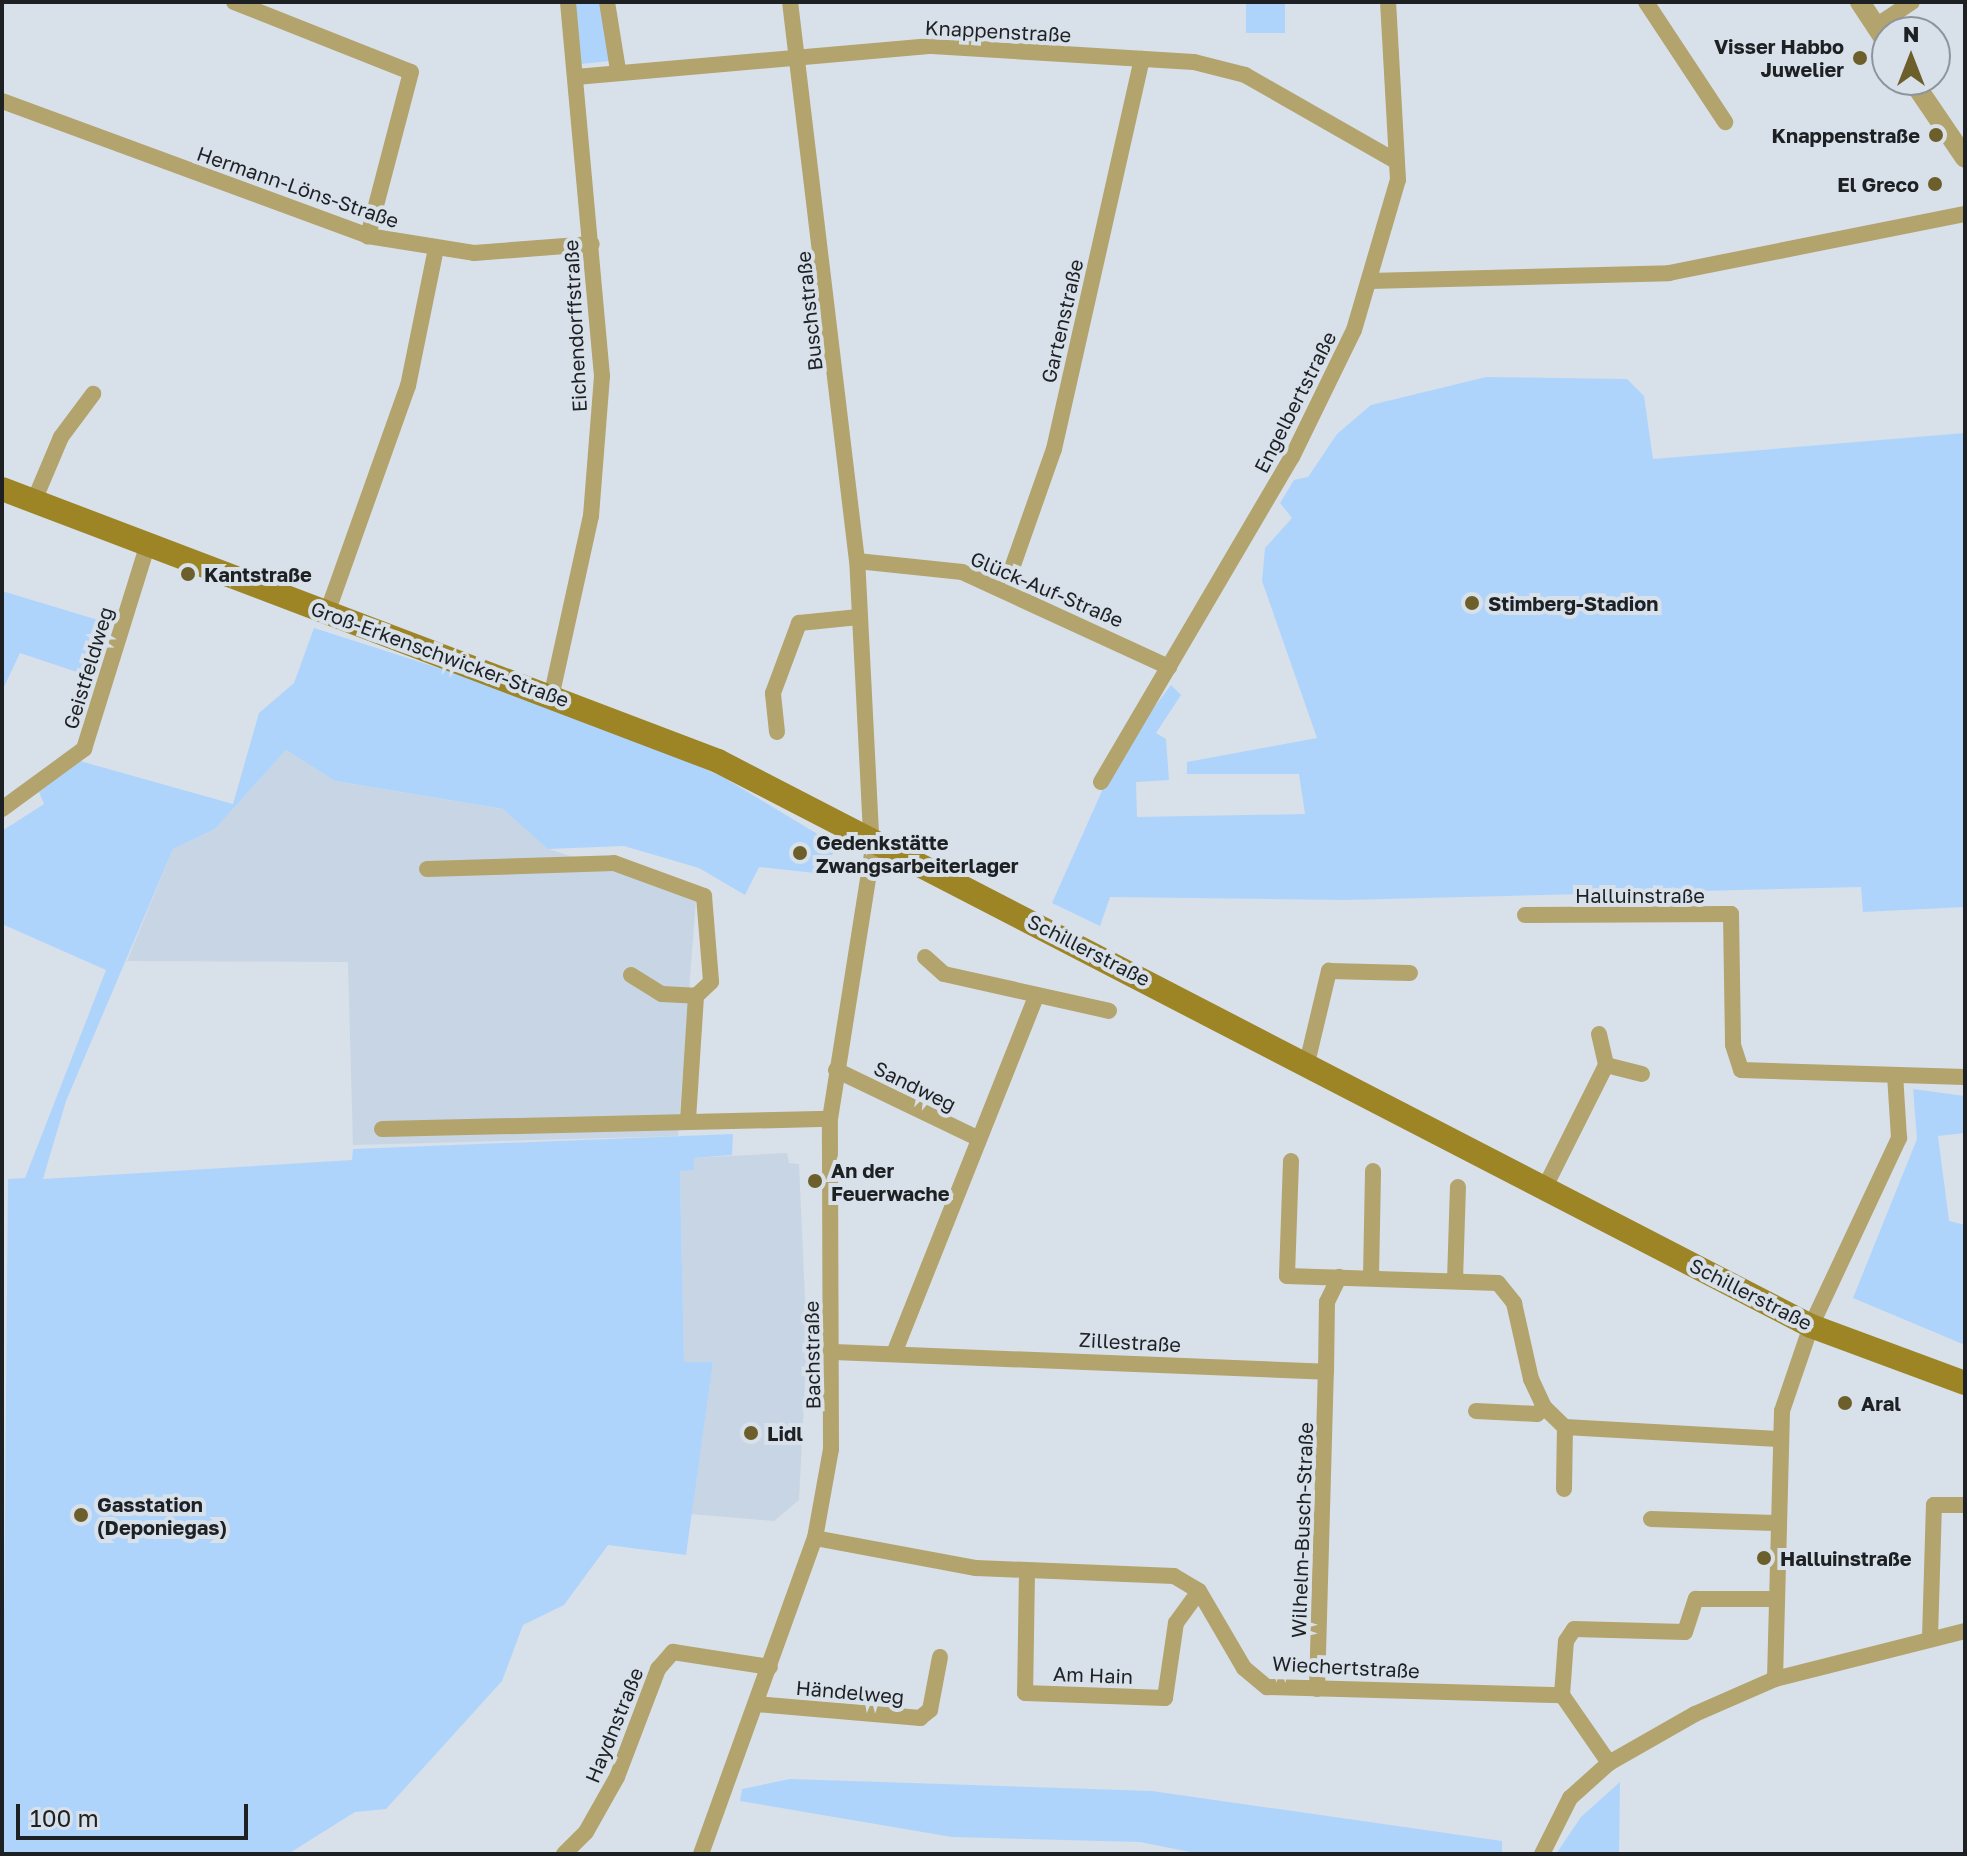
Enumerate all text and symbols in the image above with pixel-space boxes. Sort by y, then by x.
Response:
street label: Knappenstraße [924,15,1072,47]
north arrow [1871,16,1951,96]
text: N [1903,20,1919,47]
place label: Visser Habbo Juwelier [1714,34,1844,81]
marker: Visser Habbo Juwelier [1851,49,1869,67]
place label: Knappenstraße [1771,123,1920,147]
marker: Knappenstraße [1927,126,1945,144]
street label: Hermann-Löns-Straße [194,141,402,233]
place label: El Greco [1837,172,1919,196]
marker: El Greco [1926,175,1944,193]
street label: Eichendorffstraße [558,239,592,413]
street label: Buschstraße [791,250,827,372]
street label: Gartenstraße [1036,257,1088,385]
street label: Engelbertstraße [1249,327,1341,477]
street label: Glück-Auf-Straße [967,546,1127,632]
place label: Kantstraße [204,562,312,586]
marker: Kantstraße [179,565,197,583]
place label: Stimberg-Stadion [1488,591,1658,615]
marker: Stimberg-Stadion [1463,594,1481,612]
street label: Groß-Erkenschwicker-Straße [308,596,572,712]
street label: Geistfeldweg [58,604,118,732]
place label: Gedenkstätte Zwangsarbeiterlager [816,830,1019,877]
marker: Gedenkstätte Zwangsarbeiterlager [791,844,809,862]
street label: Halluinstraße [1575,883,1705,907]
street label: Schillerstraße [1024,909,1154,991]
street label: Sandweg [870,1056,960,1116]
place label: An der Feuerwache [831,1158,950,1205]
marker: An der Feuerwache [806,1172,824,1190]
street label: Schillerstraße [1686,1253,1816,1335]
street label: Bachstraße [799,1300,825,1410]
street label: Zillestraße [1078,1327,1182,1357]
place label: Aral [1861,1391,1901,1415]
marker: Aral [1836,1394,1854,1412]
place label: Lidl [767,1421,803,1445]
street label: Wilhelm-Busch-Straße [1286,1422,1318,1638]
marker: Lidl [742,1424,760,1442]
place label: Gasstation (Deponiegas) [97,1492,227,1539]
marker: Gasstation (Deponiegas) [72,1506,90,1524]
place label: Halluinstraße [1780,1546,1912,1570]
marker: Halluinstraße [1755,1549,1773,1567]
street label: Wiechertstraße [1272,1651,1420,1683]
street label: Am Hain [1052,1662,1134,1688]
street label: Haydnstraße [580,1664,648,1786]
street label: Händelweg [795,1675,905,1709]
scale bar [20,1788,252,1838]
text: 100 m [30,1803,99,1832]

